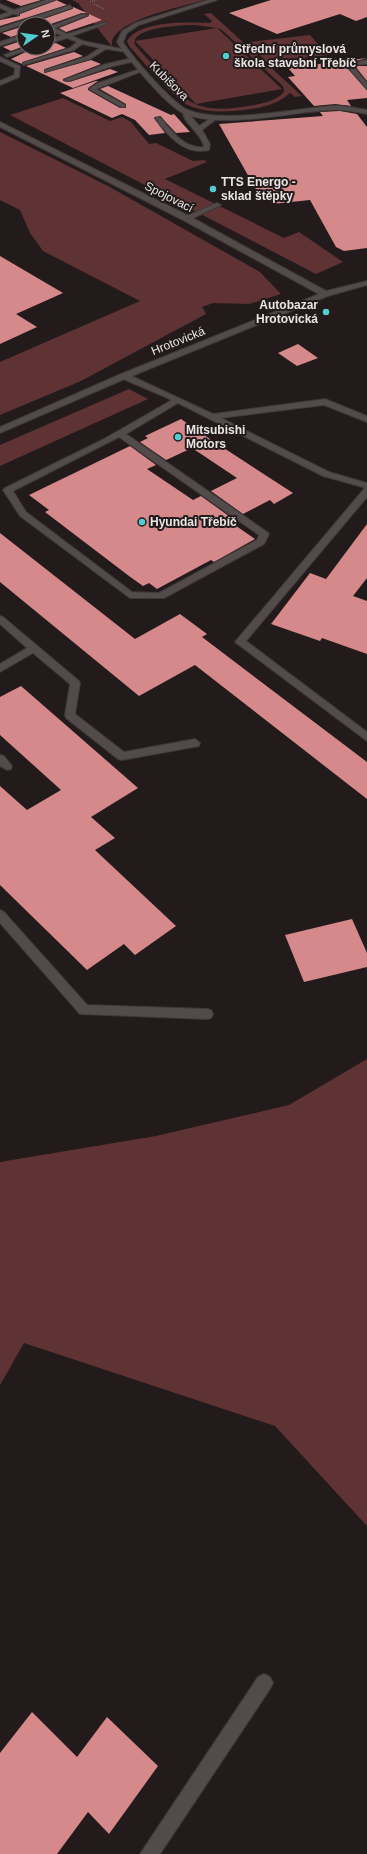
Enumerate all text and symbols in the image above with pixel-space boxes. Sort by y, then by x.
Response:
north arrow [16,16,56,56]
text: N [39,29,52,39]
place label: Střední průmyslová škola stavební Třebíč [234,42,356,70]
marker: Střední průmyslová škola stavební Třebíč [221,51,231,61]
street label: Kubišova [147,59,192,104]
place label: TTS Energo - sklad štěpky [221,175,296,203]
street label: Spojovací [142,179,196,216]
marker: TTS Energo - sklad štěpky [208,184,218,194]
place label: Autobazar Hrotovická [256,298,318,326]
marker: Autobazar Hrotovická [321,307,331,317]
street label: Hrotovická [149,324,207,358]
place label: Mitsubishi Motors [186,423,245,451]
marker: Mitsubishi Motors [173,432,183,442]
place label: Hyundai Třebíč [150,515,237,529]
marker: Hyundai Třebíč [137,517,147,527]

